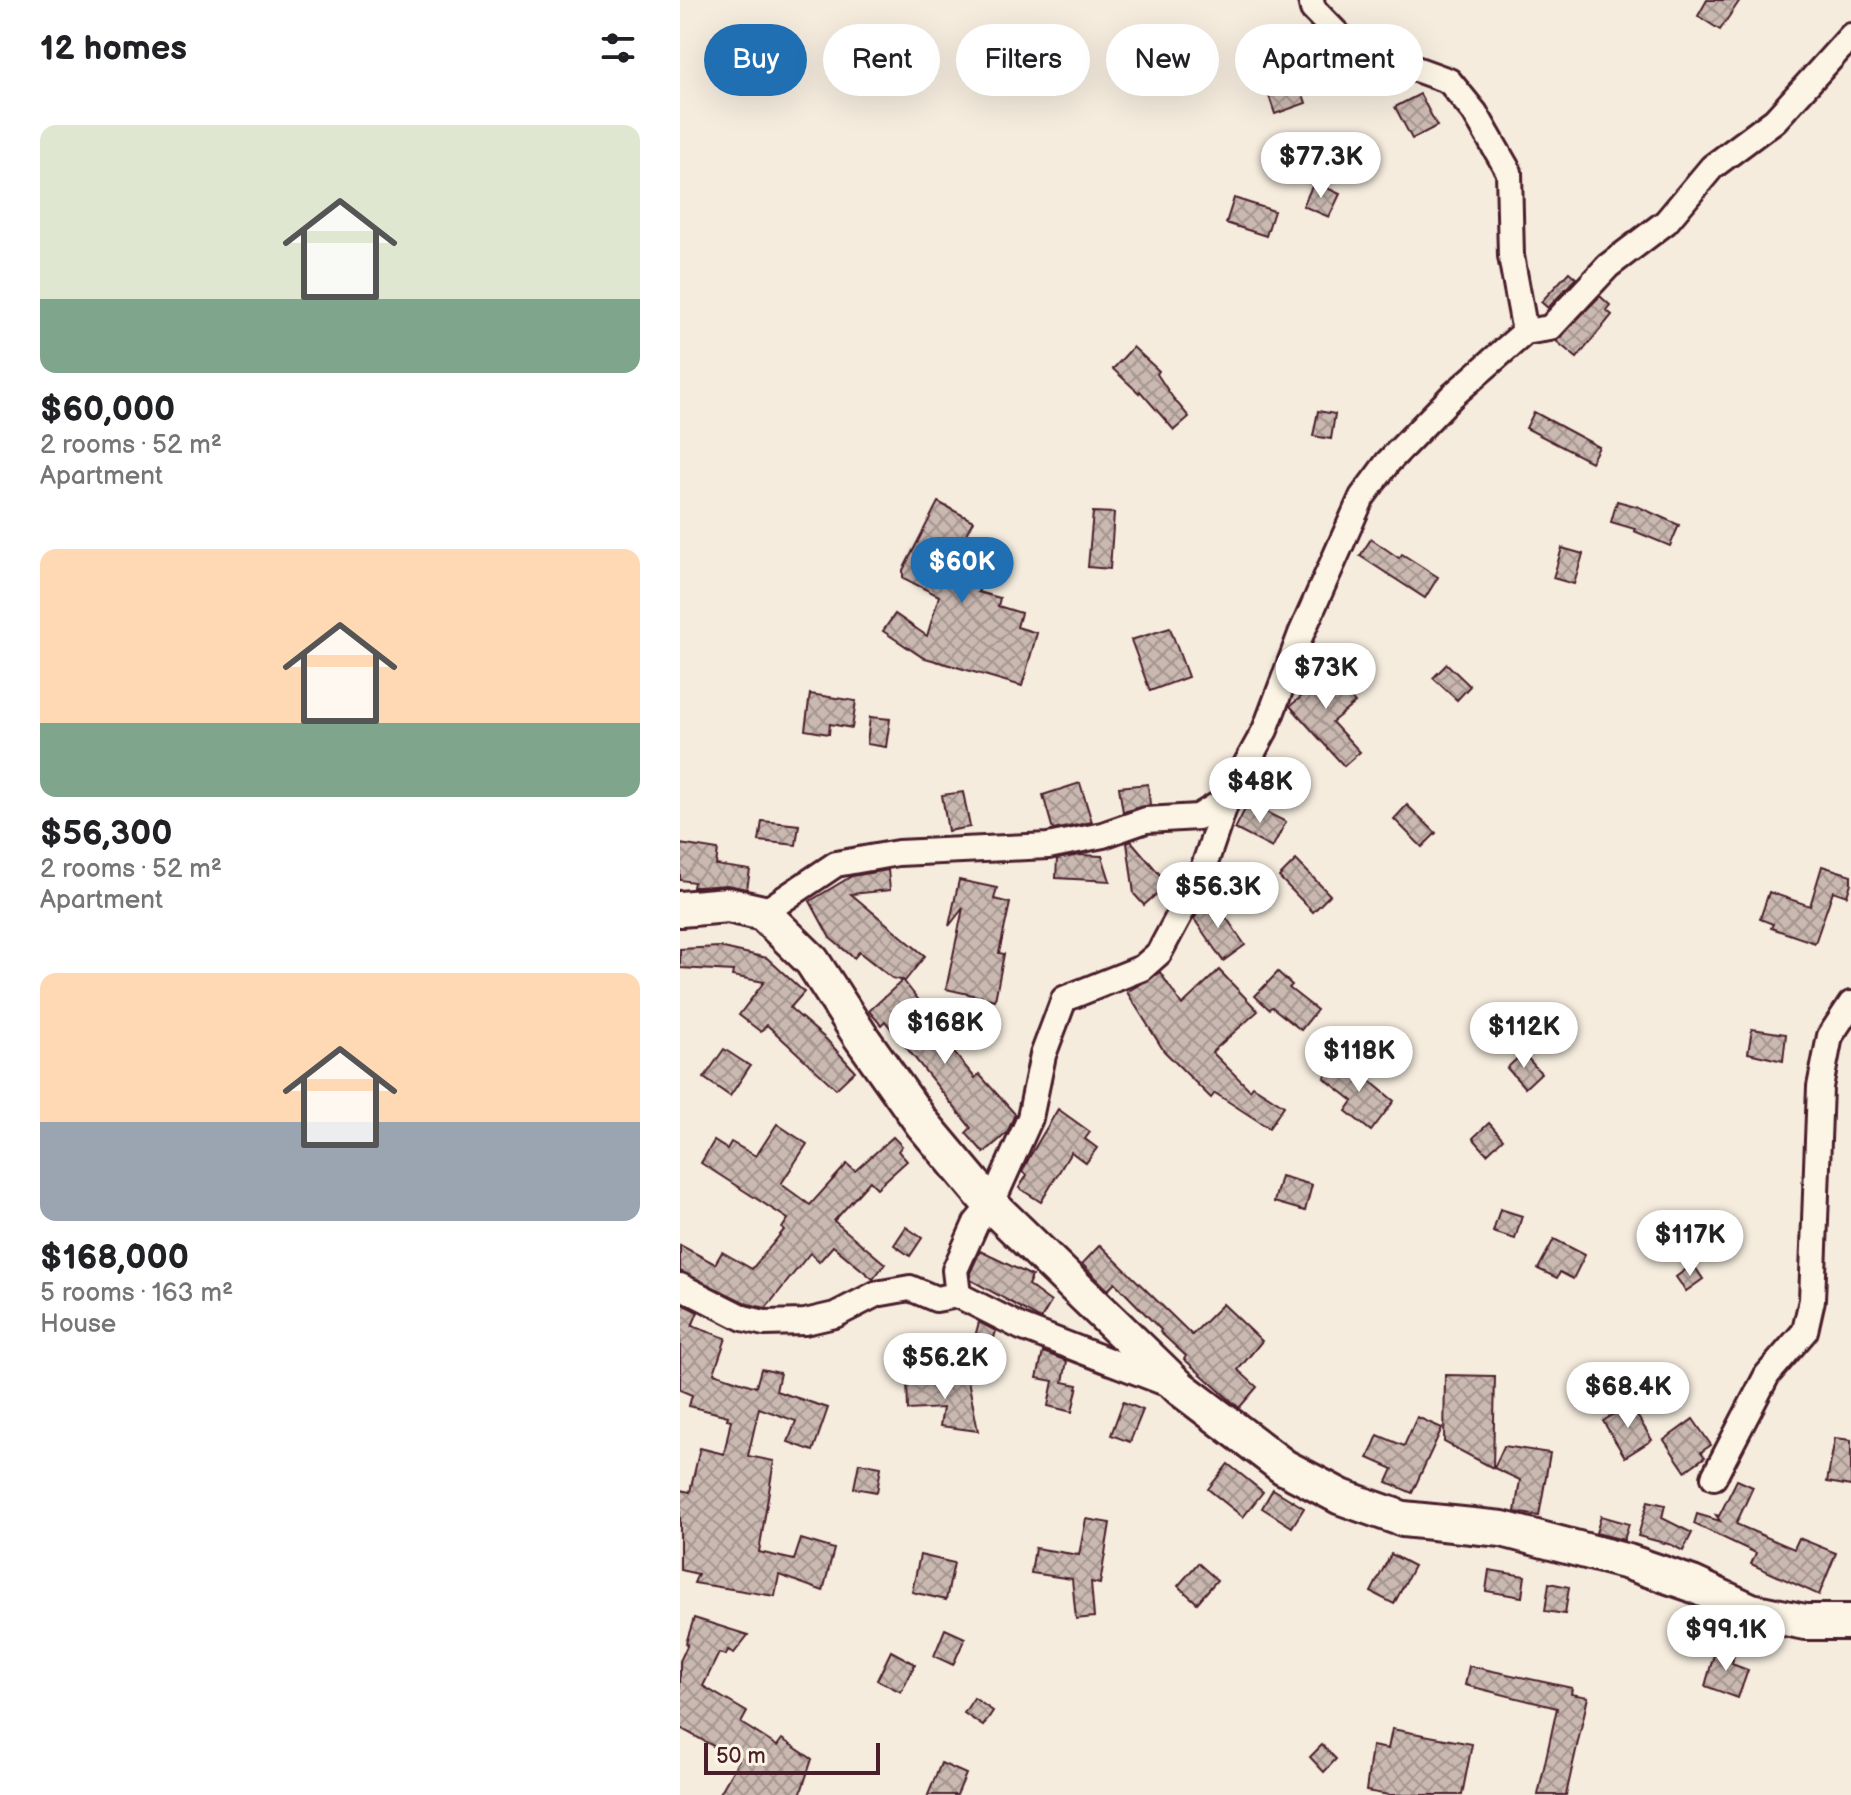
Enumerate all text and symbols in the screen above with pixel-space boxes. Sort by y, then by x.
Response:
chip: Buy [704,24,807,96]
chip: Rent [823,24,940,96]
chip: Filters [956,24,1090,96]
chip: New [1106,24,1219,96]
chip: Apartment [1235,24,1423,96]
icon: filters [596,26,640,70]
text: 12 homes [40,28,187,69]
pin: $77.3K [1256,132,1386,200]
text: $77.3K [1279,142,1363,173]
icon: home [268,177,412,321]
text: $60,000 [40,389,175,430]
text: 2 rooms · 52 m² [40,430,222,461]
text: Apartment [40,461,163,492]
pin: $60K [915,537,1009,605]
text: $60K [929,547,995,578]
icon: home [268,601,412,745]
pin: $73K [1279,643,1373,711]
text: $73K [1294,653,1358,684]
pin: $48K [1213,757,1307,825]
text: $48K [1227,767,1293,798]
text: $56,300 [40,813,172,854]
text: 2 rooms · 52 m² [40,854,222,885]
pin: $56.3K [1153,862,1283,930]
text: $56.3K [1175,872,1261,903]
text: Apartment [40,885,163,916]
pin: $168K [889,998,1001,1066]
pin: $112K [1468,1002,1580,1070]
text: $168K [906,1008,984,1039]
text: $112K [1488,1012,1560,1043]
icon: home [268,1025,412,1169]
pin: $118K [1303,1026,1415,1094]
text: $118K [1323,1036,1395,1067]
pin: $117K [1634,1210,1746,1278]
text: $117K [1654,1220,1726,1251]
text: $168,000 [40,1237,189,1278]
text: 5 rooms · 163 m² [40,1278,233,1309]
text: House [40,1309,116,1340]
pin: $56.2K [880,1333,1010,1401]
text: $56.2K [902,1343,988,1374]
pin: $68.4K [1563,1362,1693,1430]
text: $68.4K [1584,1372,1672,1403]
pin: $99.1K [1661,1605,1791,1673]
text: $99.1K [1685,1615,1767,1646]
scale bar [704,1739,880,1775]
text: 50 m [716,1743,766,1770]

